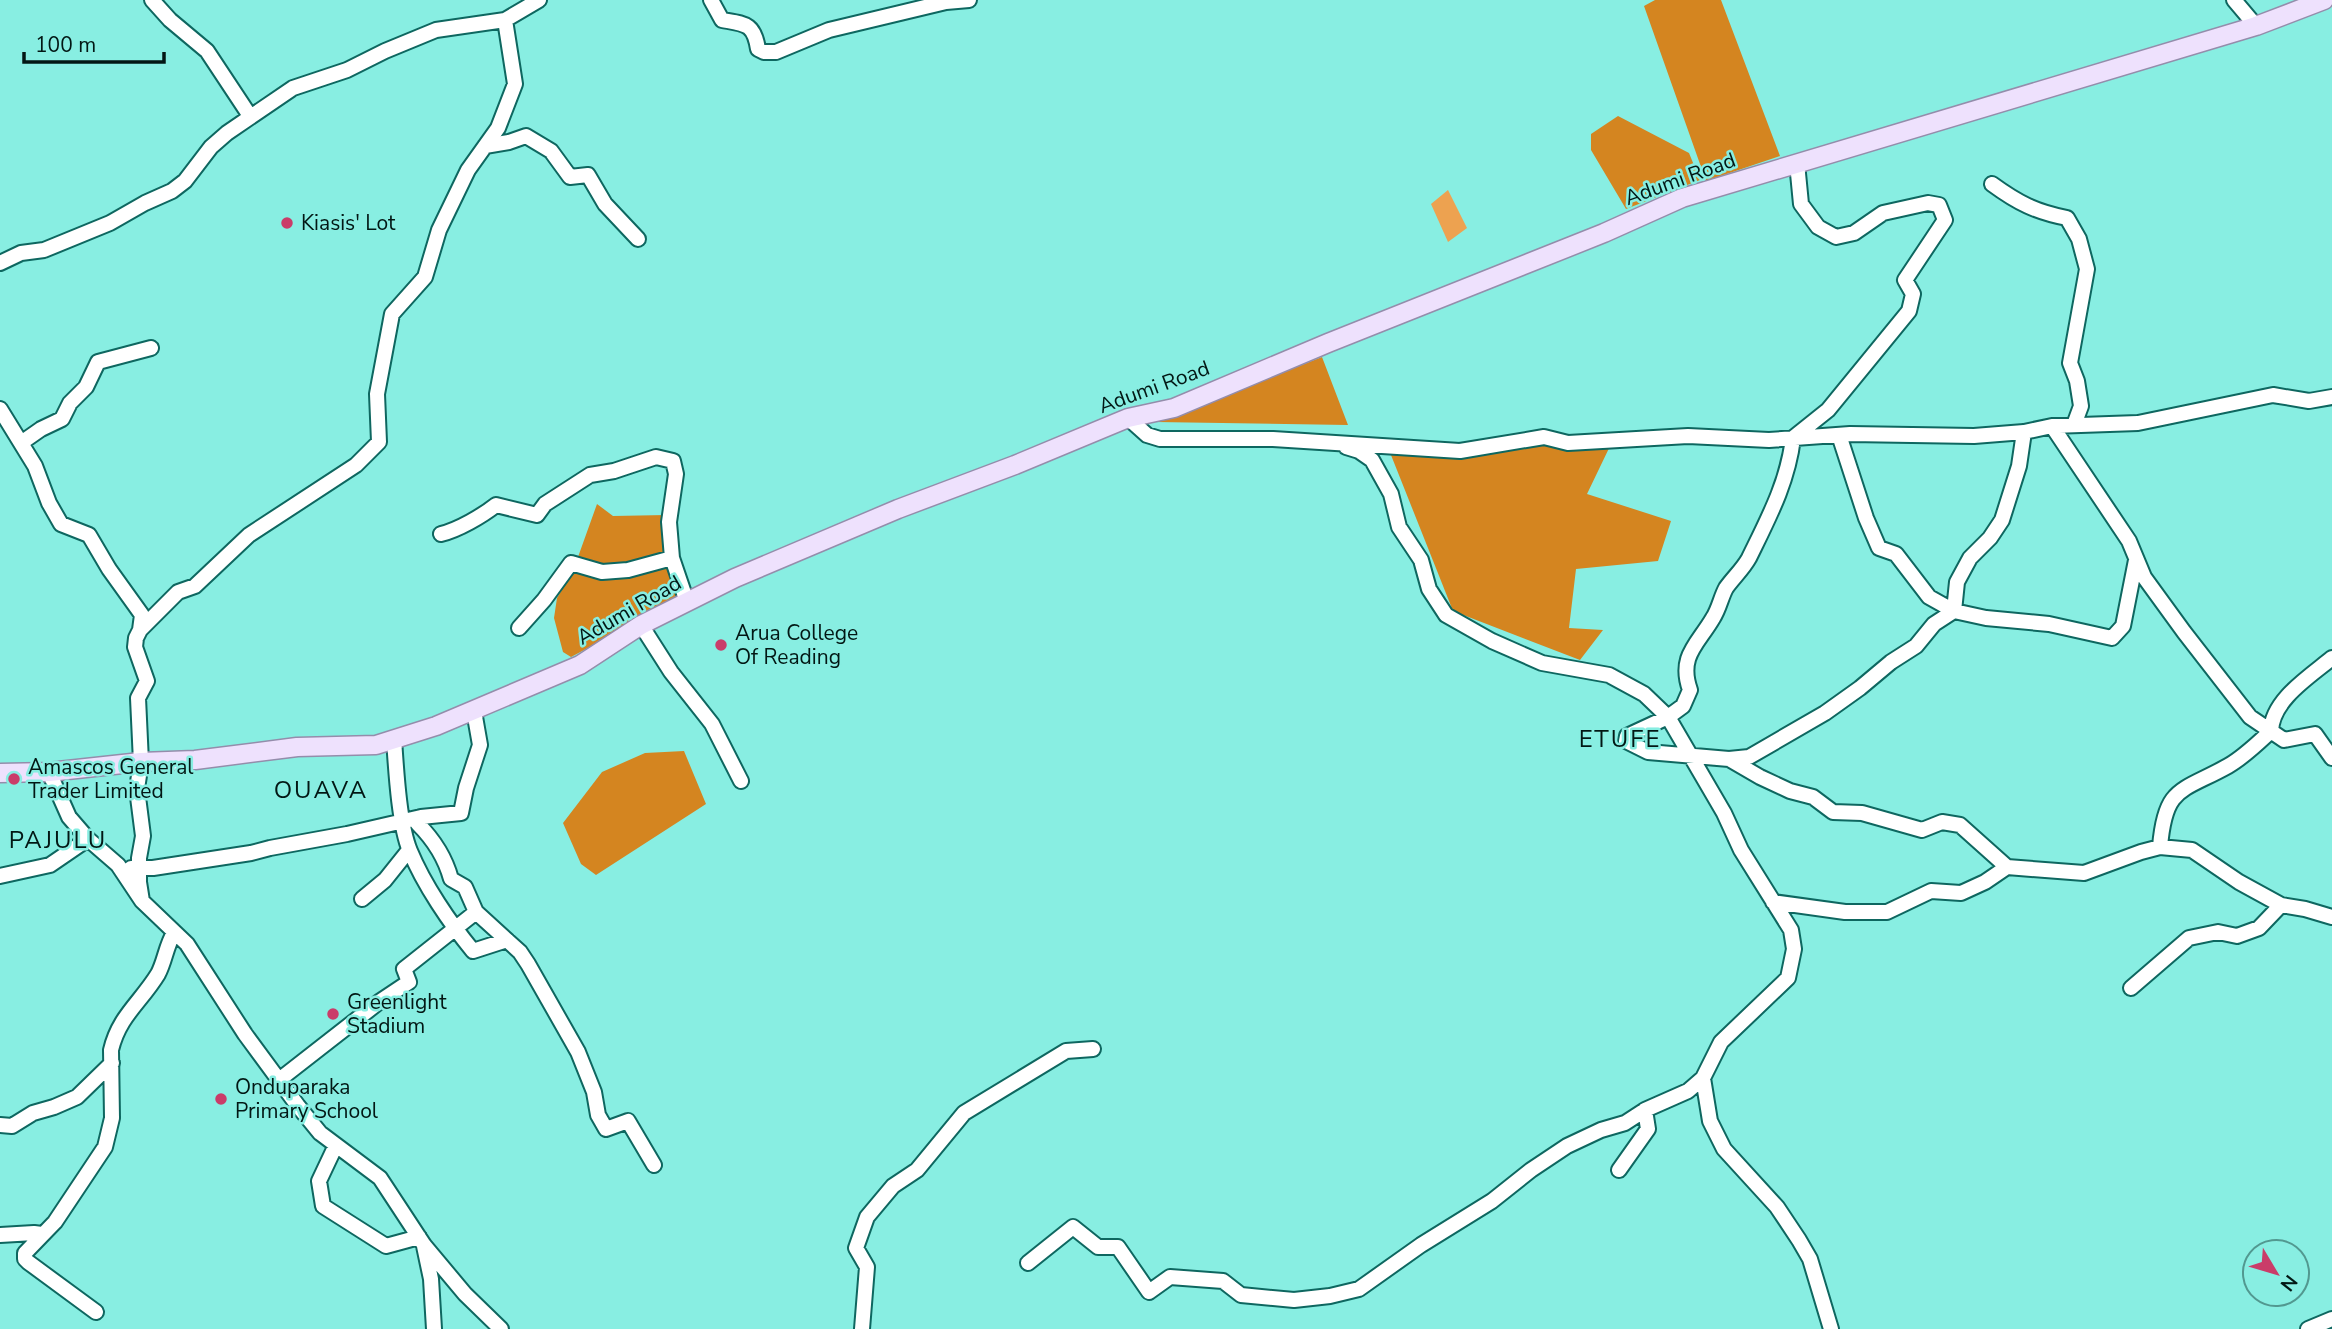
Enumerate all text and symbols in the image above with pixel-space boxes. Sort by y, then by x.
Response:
scale bar [24,21,164,65]
text: 100 m [35,31,96,59]
street label: Adumi Road [1621,146,1739,212]
place label: Kiasis' Lot [301,209,396,237]
marker: Kiasis' Lot [279,215,295,231]
street label: Adumi Road [1095,354,1213,420]
street label: Adumi Road [572,569,686,651]
place label: Arua College Of Reading [735,619,858,671]
marker: Arua College Of Reading [713,637,729,653]
district label: ETUFE [1579,723,1661,755]
place label: Amascos General Trader Limited [28,753,194,805]
marker: Amascos General Trader Limited [6,771,22,787]
district label: OUAVA [274,774,368,806]
district label: PAJULU [9,824,107,856]
place label: Greenlight Stadium [347,988,447,1040]
marker: Greenlight Stadium [325,1006,341,1022]
place label: Onduparaka Primary School [235,1073,379,1125]
marker: Onduparaka Primary School [213,1091,229,1107]
north arrow [2241,1238,2311,1308]
text: N [2274,1269,2303,1296]

